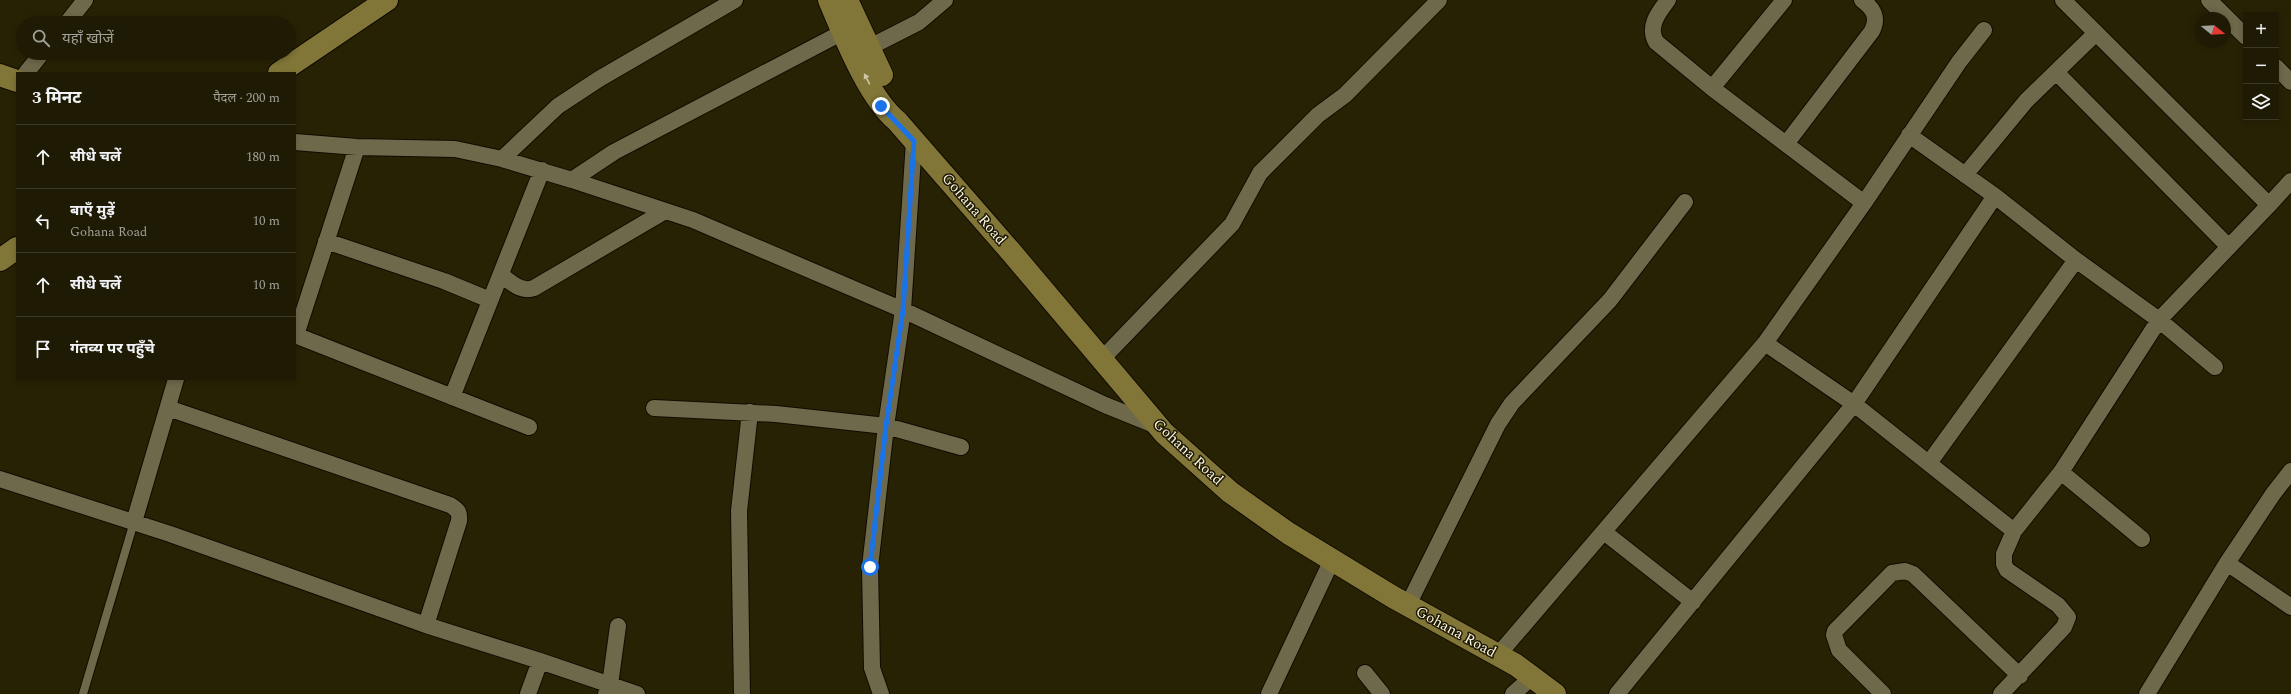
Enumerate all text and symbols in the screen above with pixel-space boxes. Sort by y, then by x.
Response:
north arrow [2195,12,2231,48]
map controls [2243,12,2279,120]
button: + [2243,12,2279,48]
search box [16,16,296,60]
icon: search [30,27,52,49]
text: यहाँ खोजें [62,27,114,50]
button: − [2243,48,2279,84]
one-way arrow [863,73,870,84]
button: layers [2243,84,2279,120]
text: 3 मिनट [32,85,81,111]
text: पैदल · 200 m [213,88,280,108]
route end [872,97,890,115]
text: सीधे चलें [70,145,121,168]
icon: ahead [32,146,54,168]
text: 180 m [246,147,280,167]
street label: Gohana Road [936,168,1012,250]
text: बाएँ मुड़ें [70,199,115,222]
icon: left [32,210,54,232]
text: 10 m [253,211,280,231]
text: Gohana Road [70,222,147,242]
text: सीधे चलें [70,273,121,296]
icon: ahead [32,274,54,296]
text: 10 m [253,275,280,295]
text: गंतव्य पर पहुँचे [70,337,155,360]
icon: arrive [32,338,54,360]
street label: Gohana Road [1148,413,1228,491]
route start [861,558,879,576]
street label: Gohana Road [1411,600,1501,664]

